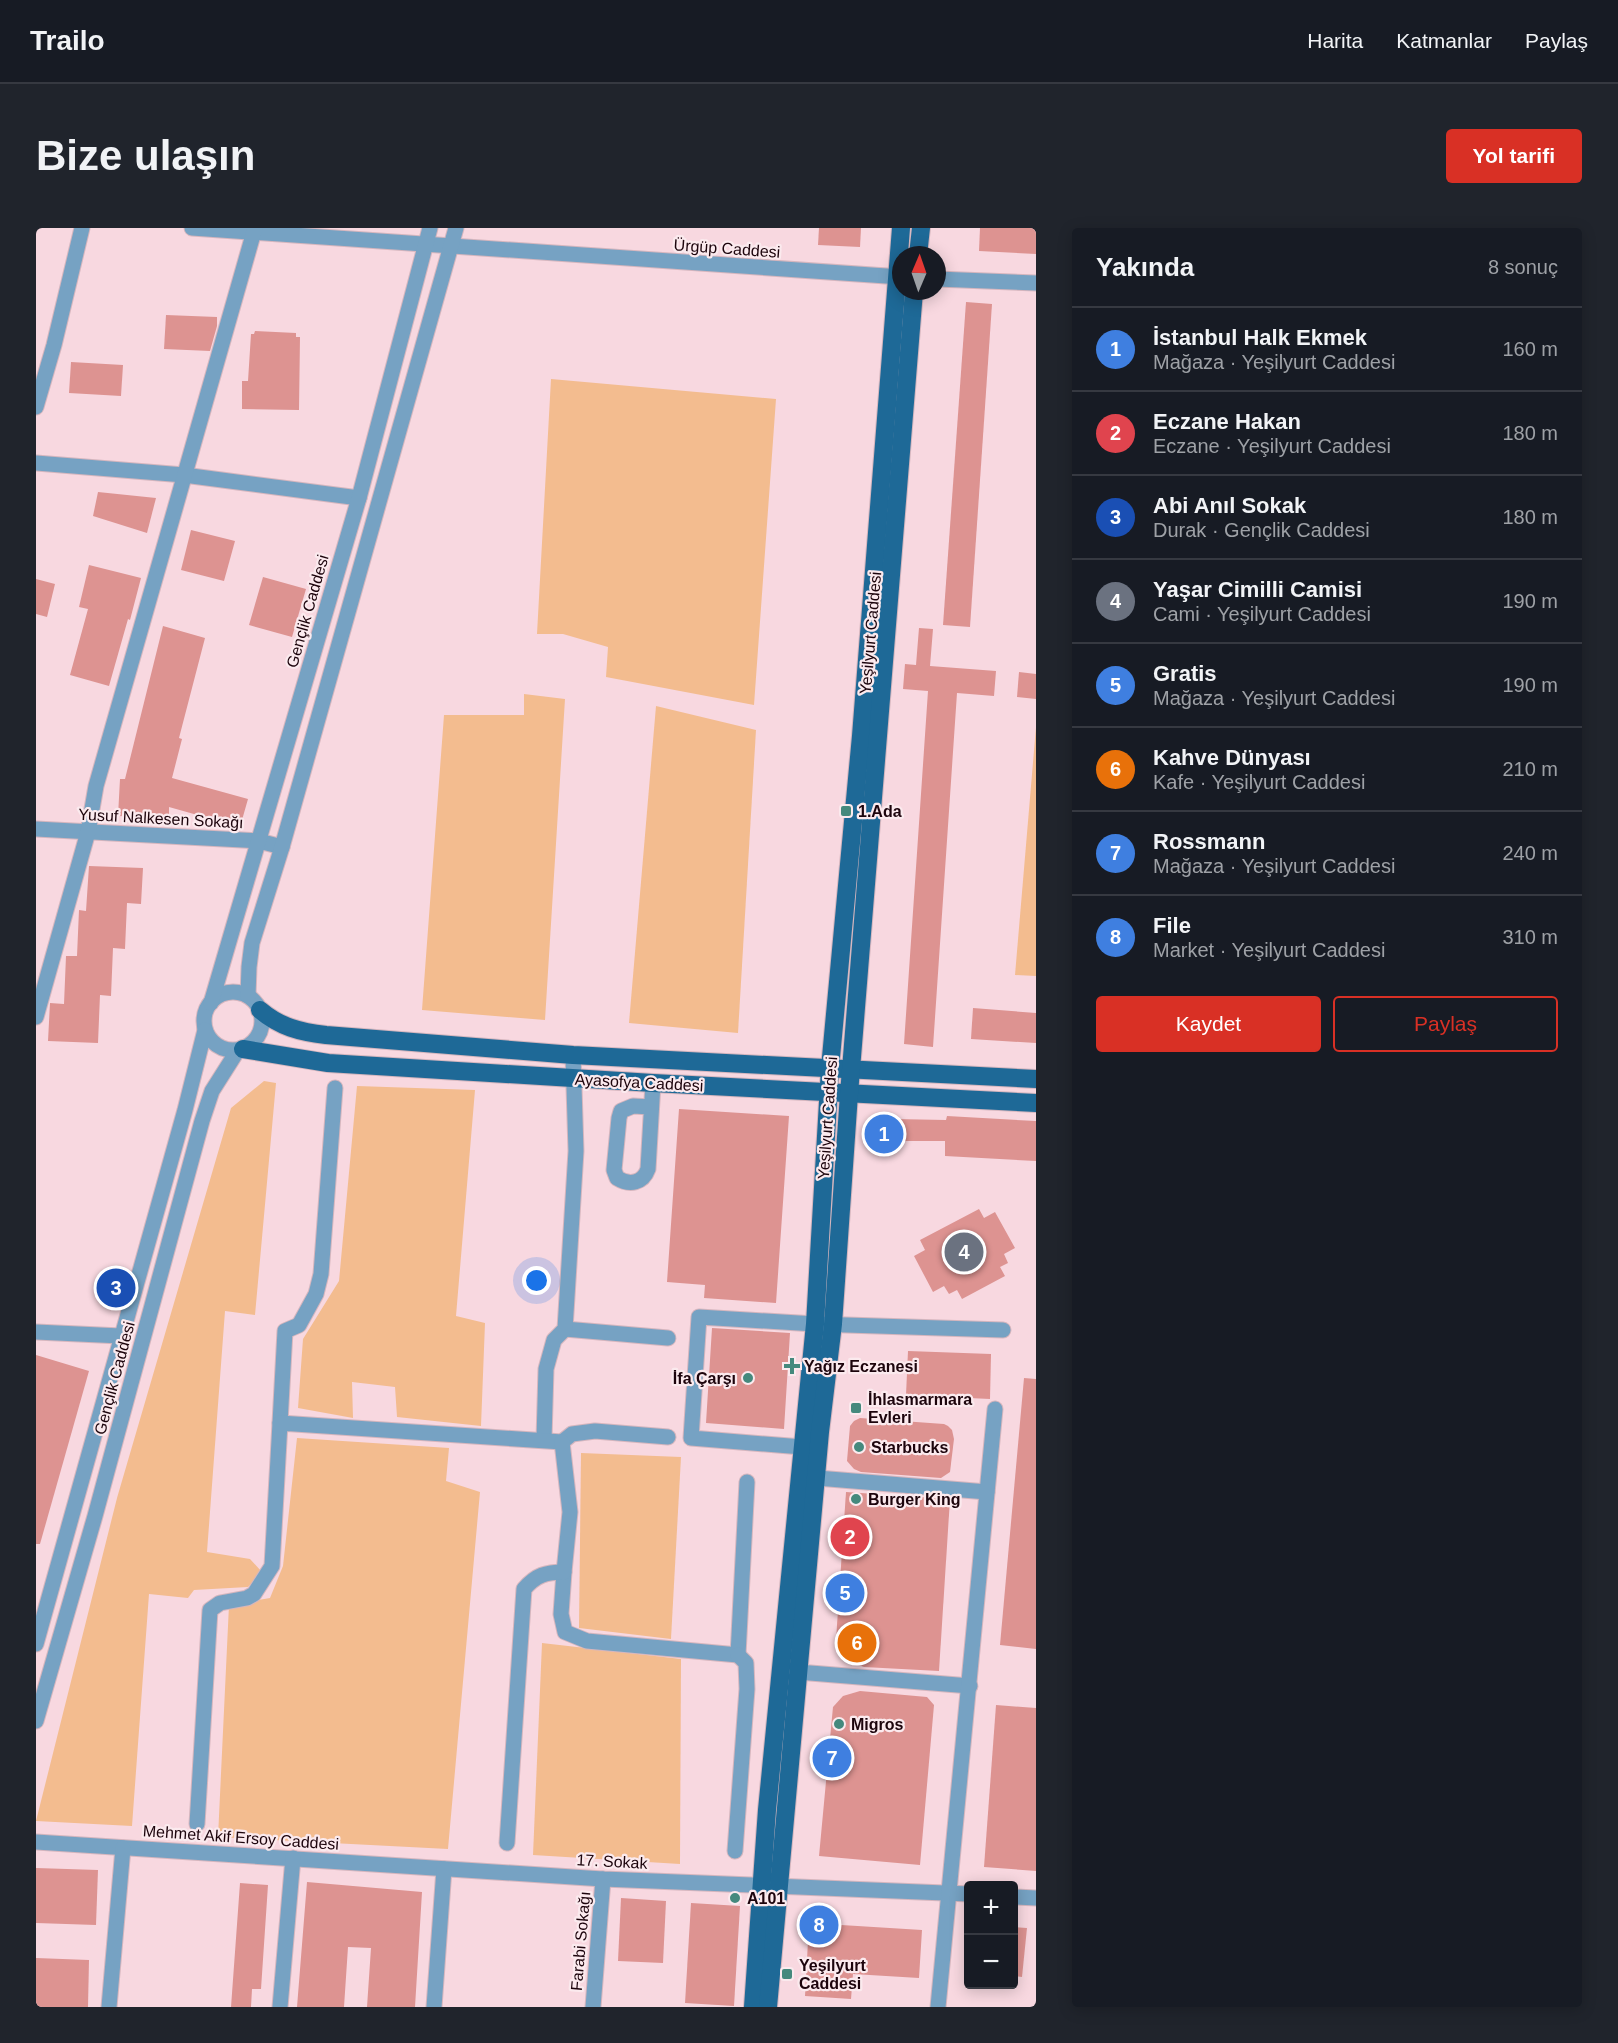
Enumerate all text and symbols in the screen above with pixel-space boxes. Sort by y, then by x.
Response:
text: Trailo [30,25,105,56]
text: Harita [1307,29,1363,52]
text: Katmanlar [1396,29,1492,52]
text: Paylaş [1525,29,1588,52]
button: Yol tarifi [1446,129,1582,183]
text: Bize ulaşın [36,132,255,179]
street label: Ürgüp Caddesi [673,236,781,261]
north arrow [892,246,946,300]
text: Yakında [1096,252,1194,282]
text: 8 sonuç [1488,256,1558,278]
text: İstanbul Halk Ekmek [1153,325,1367,350]
text: 1 [1110,338,1121,360]
text: 160 m [1502,338,1558,360]
text: Mağaza · Yeşilyurt Caddesi [1153,351,1395,373]
text: Eczane Hakan [1153,409,1301,434]
text: 2 [1110,422,1121,444]
text: 180 m [1502,422,1558,444]
text: Eczane · Yeşilyurt Caddesi [1153,435,1391,457]
text: Abi Anıl Sokak [1153,493,1306,518]
text: 3 [1110,506,1121,528]
text: 180 m [1502,506,1558,528]
text: Durak · Gençlik Caddesi [1153,519,1370,541]
street label: Gençlik Caddesi [283,553,332,669]
street label: Yeşilyurt Caddesi [857,571,884,695]
text: Yaşar Cimilli Camisi [1153,577,1362,602]
text: 4 [1110,590,1121,612]
text: 190 m [1502,590,1558,612]
text: Cami · Yeşilyurt Caddesi [1153,603,1371,625]
text: Gratis [1153,661,1217,686]
text: 5 [1110,674,1121,696]
text: 190 m [1502,674,1558,696]
text: Mağaza · Yeşilyurt Caddesi [1153,687,1395,709]
text: Kahve Dünyası [1153,745,1311,770]
text: 6 [1110,758,1121,780]
text: 210 m [1502,758,1558,780]
text: Kafe · Yeşilyurt Caddesi [1153,771,1365,793]
place label: 1.Ada [858,803,902,820]
marker: 1.Ada [839,804,853,818]
street label: Yusuf Nalkesen Sokağı [78,806,244,831]
text: Rossmann [1153,829,1265,854]
text: 7 [1110,842,1121,864]
text: 240 m [1502,842,1558,864]
text: Mağaza · Yeşilyurt Caddesi [1153,855,1395,877]
text: File [1153,913,1191,938]
text: 8 [1110,926,1121,948]
text: 310 m [1502,926,1558,948]
text: Market · Yeşilyurt Caddesi [1153,939,1385,961]
button: Kaydet [1096,996,1321,1052]
button: Paylaş [1333,996,1558,1052]
street label: Yeşilyurt Caddesi [815,1056,840,1180]
street label: Ayasofya Caddesi [574,1071,704,1094]
pin: 1 [864,1112,904,1156]
pin: 4 [944,1230,984,1274]
pin: 3 [96,1266,136,1310]
your location [522,1266,551,1295]
street label: Gençlik Caddesi [91,1320,138,1437]
place label: Yağız Eczanesi [804,1358,918,1375]
marker: Yağız Eczanesi [785,1359,799,1373]
place label: İfa Çarşı [673,1370,736,1387]
marker: İfa Çarşı [741,1371,755,1385]
place label: İhlasmarmara Evleri [868,1391,972,1426]
marker: İhlasmarmara Evleri [849,1401,863,1415]
place label: Starbucks [871,1439,948,1456]
marker: Starbucks [852,1440,866,1454]
place label: Burger King [868,1491,960,1508]
marker: Burger King [849,1492,863,1506]
pin: 2 [830,1514,870,1560]
pin: 5 [826,1570,864,1616]
pin: 6 [838,1620,876,1666]
place label: Migros [851,1716,904,1733]
marker: Migros [832,1717,846,1731]
pin: 7 [812,1736,852,1780]
street label: Mehmet Akif Ersoy Caddesi [142,1822,340,1853]
street label: 17. Sokak [576,1851,649,1872]
map controls [964,1881,1018,1989]
button: + [964,1881,1018,1935]
place label: A101 [747,1890,785,1907]
street label: Farabi Sokağı [568,1891,593,1991]
marker: A101 [728,1891,742,1905]
pin: 8 [800,1902,838,1948]
button: − [964,1935,1018,1989]
place label: Yeşilyurt Caddesi [799,1957,866,1992]
marker: Yeşilyurt Caddesi [780,1967,794,1981]

